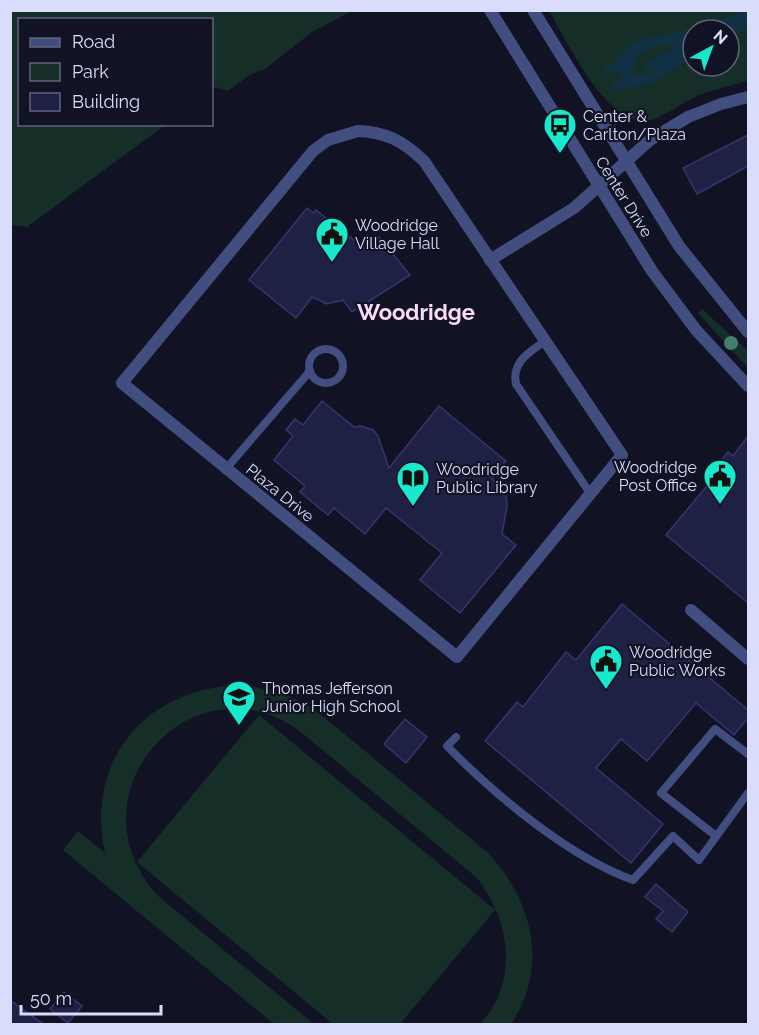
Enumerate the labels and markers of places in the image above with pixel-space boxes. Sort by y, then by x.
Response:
bus stop icon: Center & Carlton/Plaza [542,107,578,154]
place label: Center & Carlton/Plaza [583,107,686,144]
public building icon: Woodridge Village Hall [314,216,350,263]
place label: Woodridge Village Hall [355,216,440,253]
place label: Woodridge Post Office [614,458,697,495]
public building icon: Woodridge Post Office [702,458,738,505]
library icon: Woodridge Public Library [395,460,431,507]
place label: Woodridge Public Library [436,460,538,497]
public building icon: Woodridge Public Works [588,643,624,690]
place label: Woodridge Public Works [629,643,726,680]
school or university icon: Thomas Jefferson Junior High School [221,679,257,726]
place label: Thomas Jefferson Junior High School [262,679,401,716]

